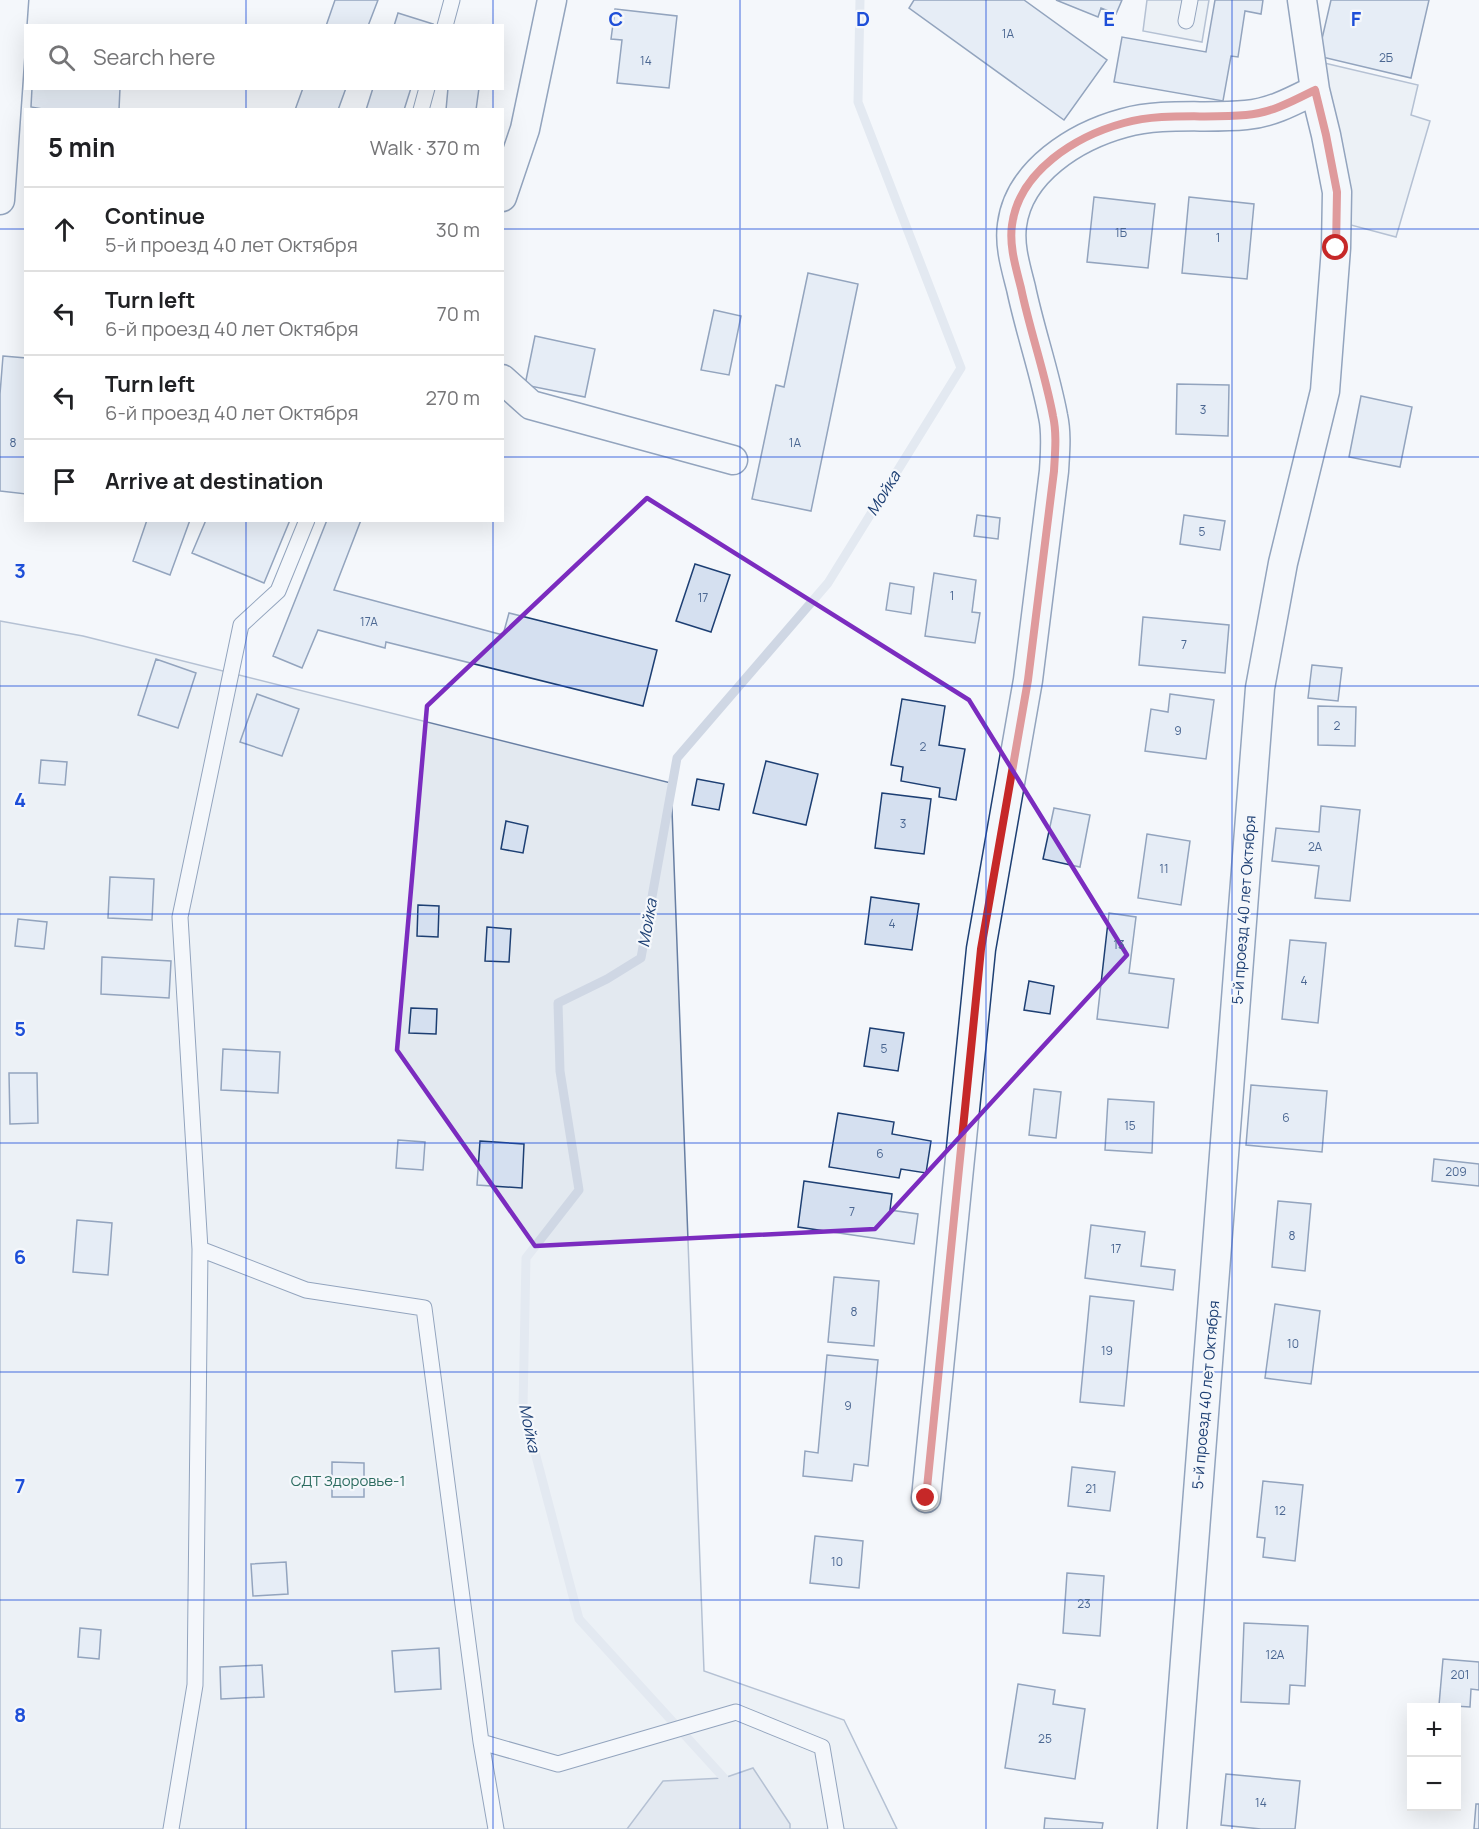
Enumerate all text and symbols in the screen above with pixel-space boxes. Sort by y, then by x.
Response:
text: C [609,5,623,32]
text: D [856,5,870,32]
text: E [1103,5,1115,32]
text: F [1351,5,1362,32]
search box [24,24,504,90]
house number: 1А [1002,25,1015,42]
icon: search [45,41,78,74]
text: Search here [93,42,215,72]
house number: 2Б [1379,49,1393,66]
house number: 14 [640,52,652,69]
text: 5 min [48,129,115,165]
text: Walk · 370 m [370,134,480,161]
text: Continue [105,201,205,231]
icon: ahead [48,213,81,246]
text: 30 m [436,216,480,243]
house number: 1Б [1115,224,1127,241]
house number: 1 [1216,229,1220,246]
text: 5-й проезд 40 лет Октября [105,231,358,258]
route start [1322,234,1348,260]
text: Turn left [105,285,195,315]
icon: left [48,297,81,330]
text: 70 m [437,300,480,327]
text: 6-й проезд 40 лет Октября [105,315,359,342]
text: Turn left [105,369,195,399]
icon: left [48,381,81,414]
text: 270 m [425,384,480,411]
text: 6-й проезд 40 лет Октября [105,399,359,426]
house number: 3 [1200,401,1206,418]
house number: 8 [10,434,17,451]
house number: 1А [789,434,802,451]
icon: arrive [48,465,81,498]
text: Arrive at destination [105,466,323,496]
water label: Мойка [861,466,906,520]
house number: 5 [1199,523,1206,540]
text: 3 [14,557,26,584]
house number: 1 [950,587,954,604]
house number: 17 [698,589,708,606]
house number: 17А [360,613,378,630]
house number: 7 [1181,636,1187,653]
house number: 2 [1334,717,1341,734]
house number: 9 [1174,722,1182,739]
house number: 2 [920,738,927,755]
text: 4 [14,786,26,813]
house number: 3 [900,815,906,832]
street label: 5-й проезд 40 лет Октября [1226,815,1261,1005]
house number: 2А [1308,838,1322,855]
house number: 11 [1159,860,1169,877]
water label: Мойка [632,896,662,949]
house number: 4 [888,915,896,932]
house number: 13 [1113,936,1125,953]
house number: 4 [1300,972,1308,989]
text: 5 [14,1015,26,1042]
house number: 5 [881,1040,888,1057]
house number: 6 [1282,1109,1290,1126]
house number: 15 [1124,1117,1136,1134]
house number: 6 [876,1145,884,1162]
house number: 209 [1445,1163,1467,1180]
house number: 7 [849,1203,855,1220]
house number: 8 [1289,1227,1296,1244]
house number: 17 [1111,1240,1121,1257]
text: 6 [14,1243,26,1270]
street label: 5-й проезд 40 лет Октября [1187,1300,1224,1490]
house number: 8 [851,1303,858,1320]
house number: 10 [1287,1335,1299,1352]
house number: 19 [1101,1342,1113,1359]
house number: 9 [844,1397,852,1414]
water label: Мойка [514,1402,546,1455]
park label: СДТ Здоровье-1 [291,1470,405,1491]
text: 7 [15,1472,25,1499]
house number: 21 [1085,1480,1097,1497]
route end [912,1484,938,1510]
house number: 12 [1274,1502,1286,1519]
house number: 10 [831,1553,843,1570]
house number: 23 [1077,1595,1091,1612]
house number: 12А [1266,1646,1285,1663]
house number: 201 [1451,1666,1469,1683]
text: 8 [14,1701,26,1728]
map controls [1407,1703,1461,1811]
button: + [1407,1703,1461,1757]
house number: 25 [1038,1730,1052,1747]
button: − [1407,1757,1461,1811]
house number: 14 [1255,1794,1267,1811]

